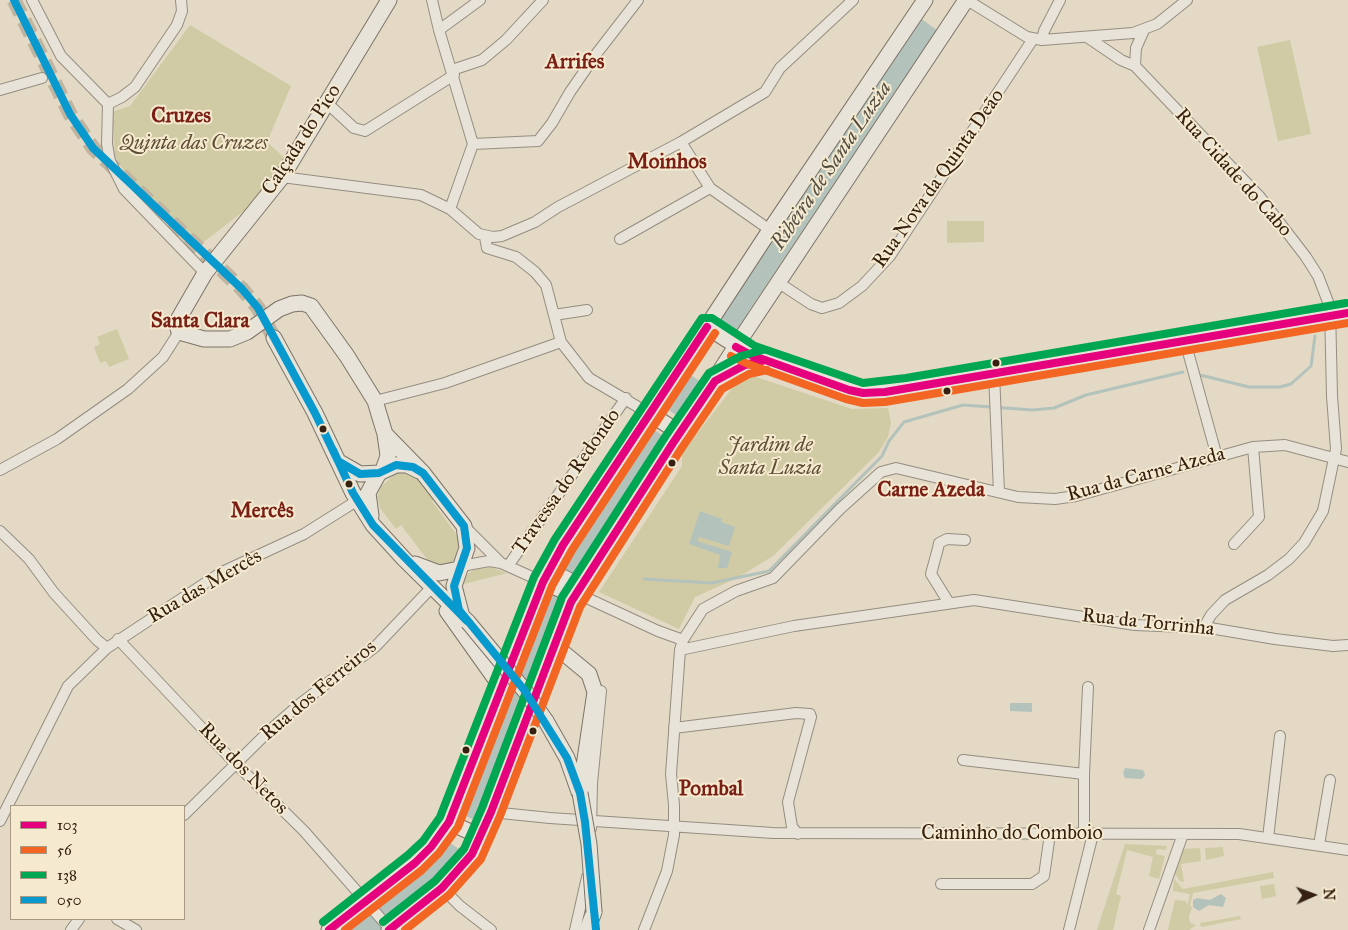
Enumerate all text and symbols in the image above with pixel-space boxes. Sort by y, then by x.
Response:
district label: Arrifes [546,50,604,76]
water label: Ribeira de Santa Luzia [766,77,898,255]
street label: Calçada do Pico [257,80,347,200]
street label: Rua Nova da Quinta Deão [868,85,1010,273]
district label: Cruzes [151,104,211,130]
street label: Rua Cidade do Cabo [1169,104,1297,242]
park label: Quinta das Cruzes [120,132,268,156]
district label: Moinhos [627,150,707,176]
district label: Santa Clara [151,309,249,335]
unlabelled marker [991,358,1001,368]
unlabelled marker [942,386,952,396]
street label: Travessa do Redondo [508,405,626,559]
unlabelled marker [318,424,328,434]
park label: Jardim de Santa Luzia [719,434,821,481]
street label: Rua da Carne Azeda [1064,442,1228,508]
unlabelled marker [667,458,677,468]
district label: Carne Azeda [877,478,985,504]
unlabelled marker [344,479,354,489]
district label: Mercês [230,499,294,525]
street label: Rua das Mercês [144,545,266,629]
street label: Rua da Torrinha [1081,604,1215,642]
street label: Rua dos Ferreiros [256,636,382,746]
street label: Rua dos Netos [193,718,293,820]
unlabelled marker [528,726,538,736]
unlabelled marker [461,745,471,755]
district label: Pombal [679,777,743,803]
legend [10,805,185,920]
text: 103 [57,816,78,834]
street label: Caminho do Comboio [921,822,1103,846]
text: 56 [57,841,72,859]
text: 138 [57,866,77,884]
north arrow [1288,870,1338,920]
text: N [1320,888,1337,901]
text: 050 [57,891,81,909]

